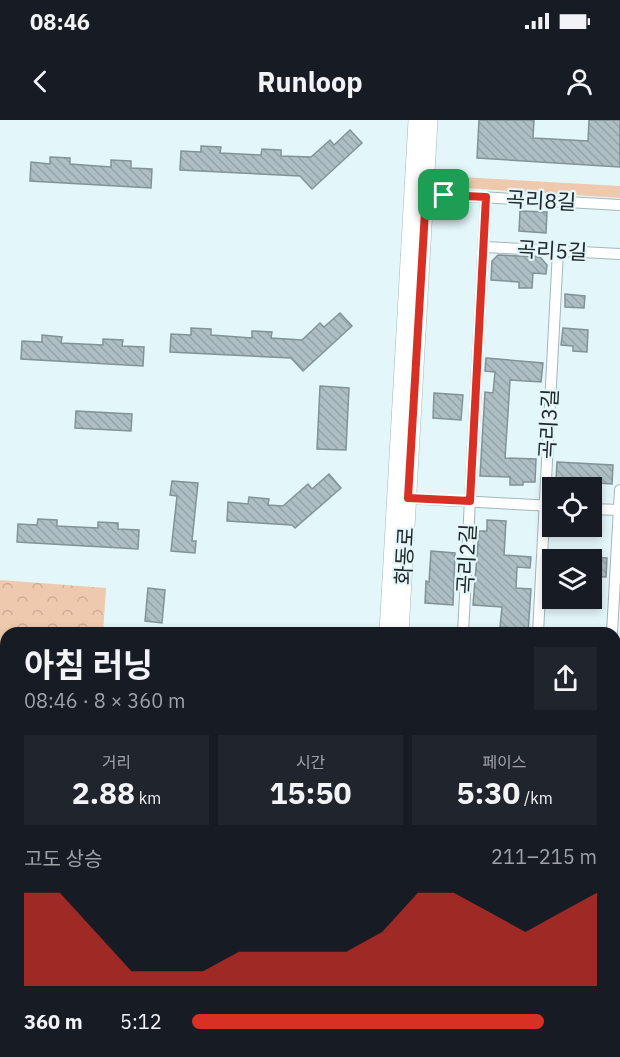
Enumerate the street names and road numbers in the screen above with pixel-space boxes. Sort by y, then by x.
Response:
street label: 곡리8길 [505,184,577,216]
street label: 곡리5길 [516,234,588,266]
street label: 곡리3길 [532,388,564,460]
street label: 곡리2길 [450,523,482,595]
street label: 화동로 [389,526,419,586]

